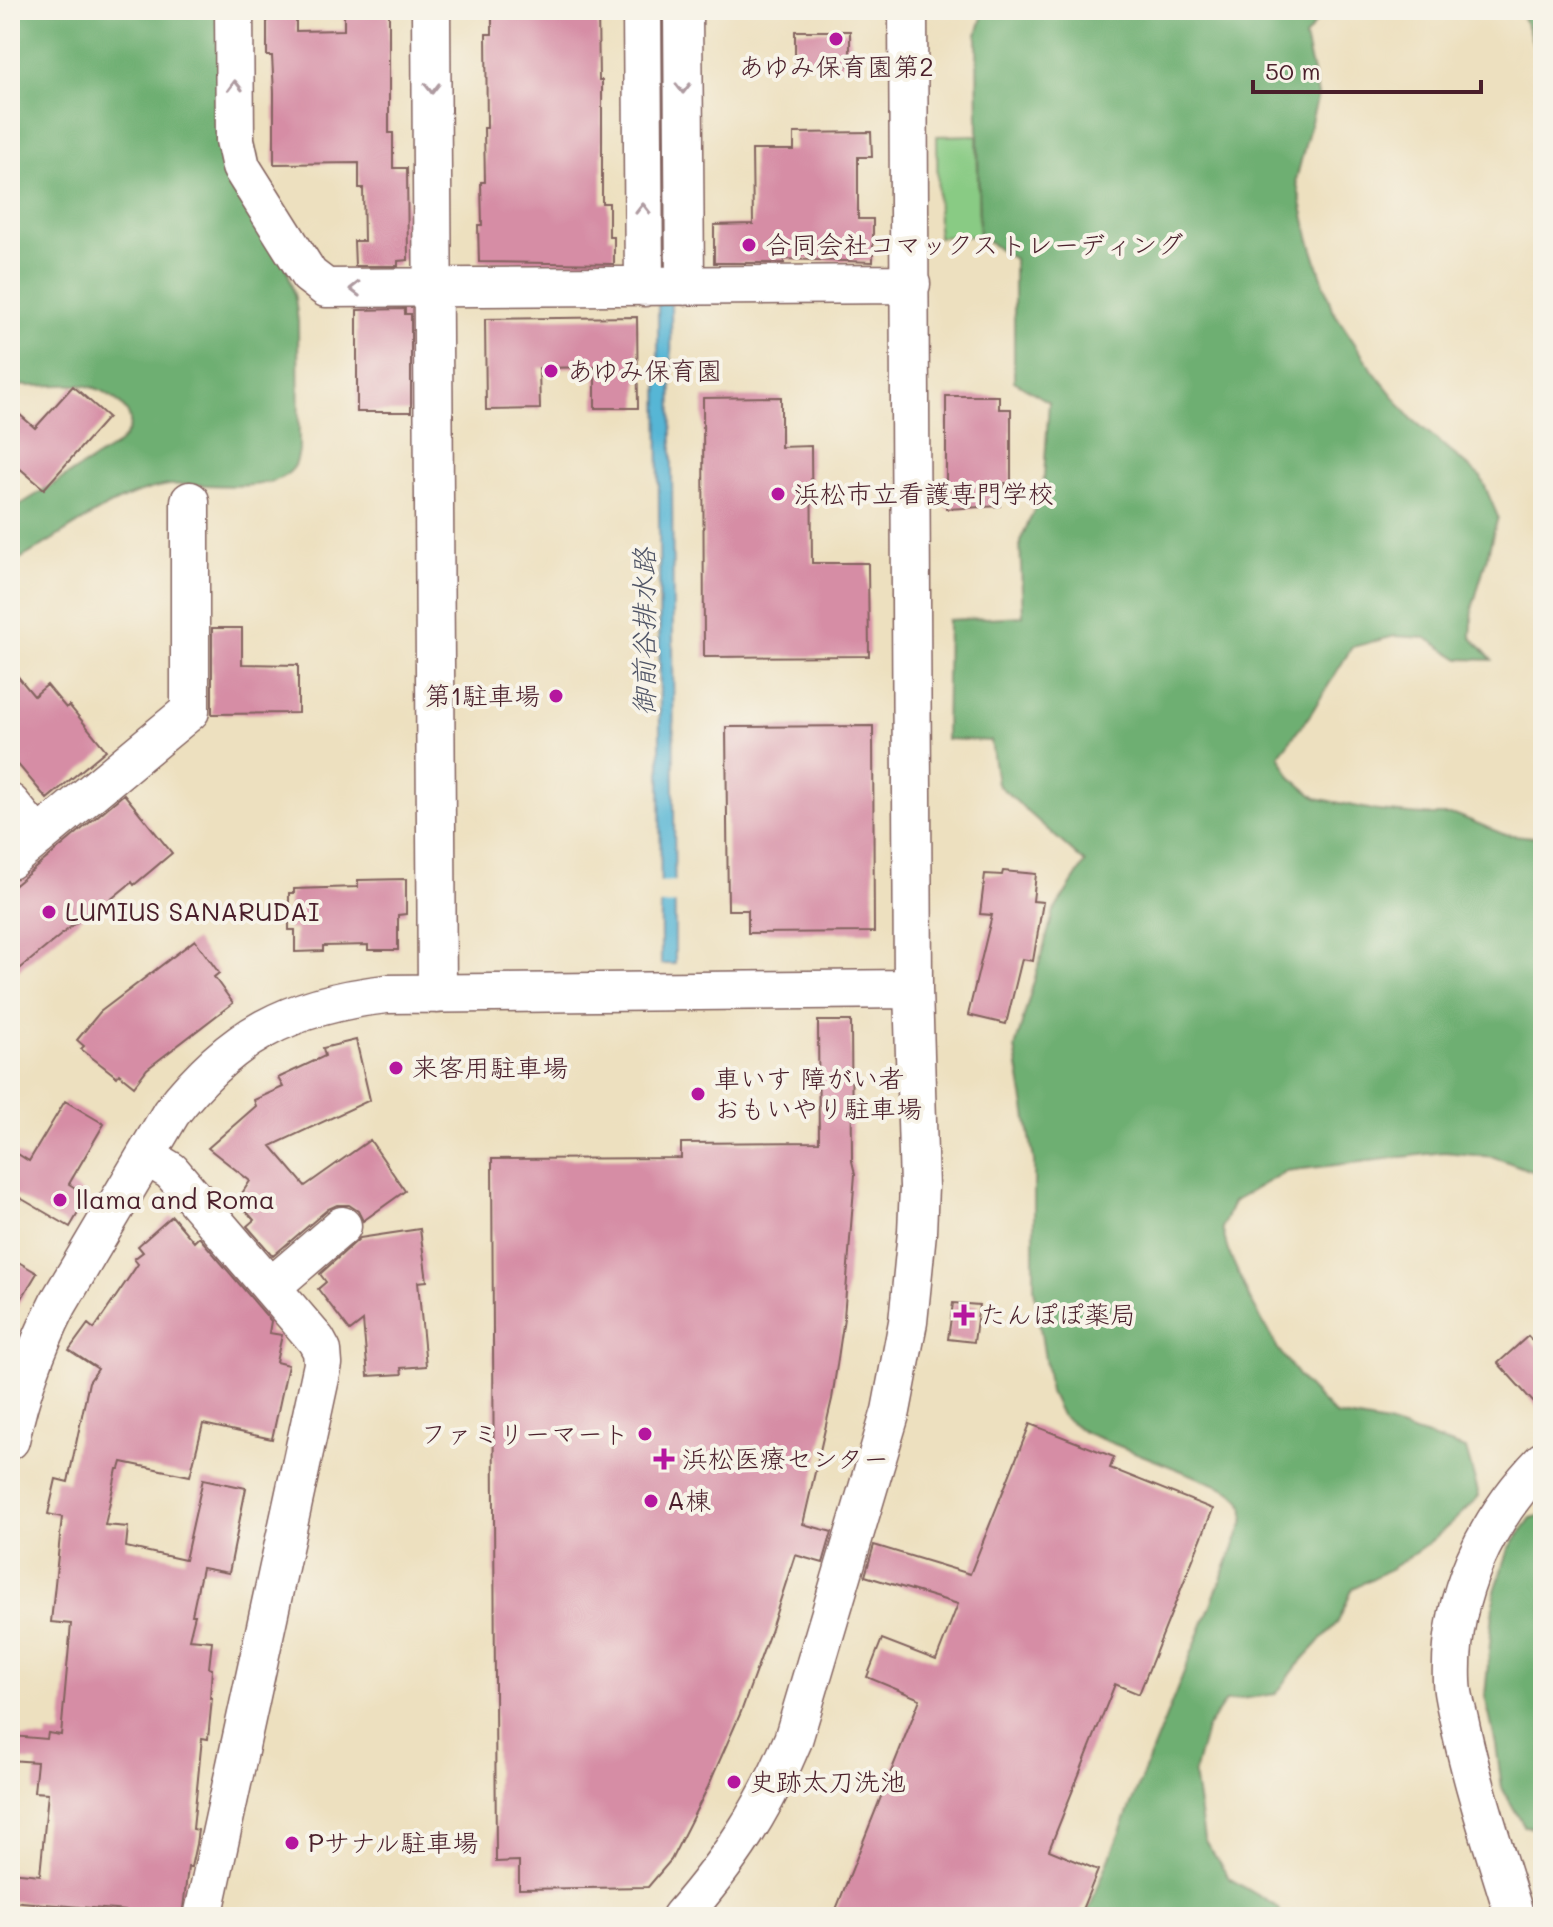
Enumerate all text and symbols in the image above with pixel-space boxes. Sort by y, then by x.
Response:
marker: あゆみ保育園第2 [827,30,845,48]
scale bar [1253,44,1481,94]
place label: あゆみ保育園第2 [738,49,934,83]
text: 50 m [1265,55,1321,86]
one-way arrow [226,79,243,92]
one-way arrow [423,82,441,95]
one-way arrow [675,82,692,95]
one-way arrow [634,202,652,215]
place label: 合同会社コマックストレーディング [765,227,1184,261]
marker: 合同会社コマックストレーディング [740,236,758,254]
one-way arrow [348,281,361,298]
place label: あゆみ保育園 [567,353,722,387]
marker: あゆみ保育園 [542,362,560,380]
place label: 浜松市立看護専門学校 [794,476,1054,510]
marker: 浜松市立看護専門学校 [769,485,787,503]
water label: 御前谷排水路 [625,546,661,716]
place label: 第1駐車場 [424,678,540,712]
marker: 第1駐車場 [547,687,565,705]
place label: LUMIUS SANARUDAI [65,894,320,928]
marker: LUMIUS SANARUDAI [40,903,58,921]
place label: 来客用駐車場 [412,1050,568,1084]
marker: 来客用駐車場 [387,1059,405,1077]
place label: 車いす 障がい者 おもいやり駐車場 [714,1061,922,1125]
marker: 車いす 障がい者 おもいやり駐車場 [689,1085,707,1103]
place label: llama and Roma [76,1182,275,1216]
marker: llama and Roma [51,1191,69,1209]
place label: たんぽぽ薬局 [980,1297,1136,1331]
marker: たんぽぽ薬局 [955,1306,973,1324]
place label: ファミリーマート [420,1416,629,1450]
marker: ファミリーマート [636,1425,654,1443]
place label: 浜松医療センター [682,1441,889,1475]
marker: 浜松医療センター [653,1448,675,1470]
place label: A棟 [667,1483,711,1517]
marker: A棟 [642,1492,660,1510]
place label: 史跡太刀洗池 [750,1764,906,1798]
marker: 史跡太刀洗池 [725,1773,743,1791]
place label: Pサナル駐車場 [308,1825,478,1859]
marker: Pサナル駐車場 [283,1834,301,1852]

